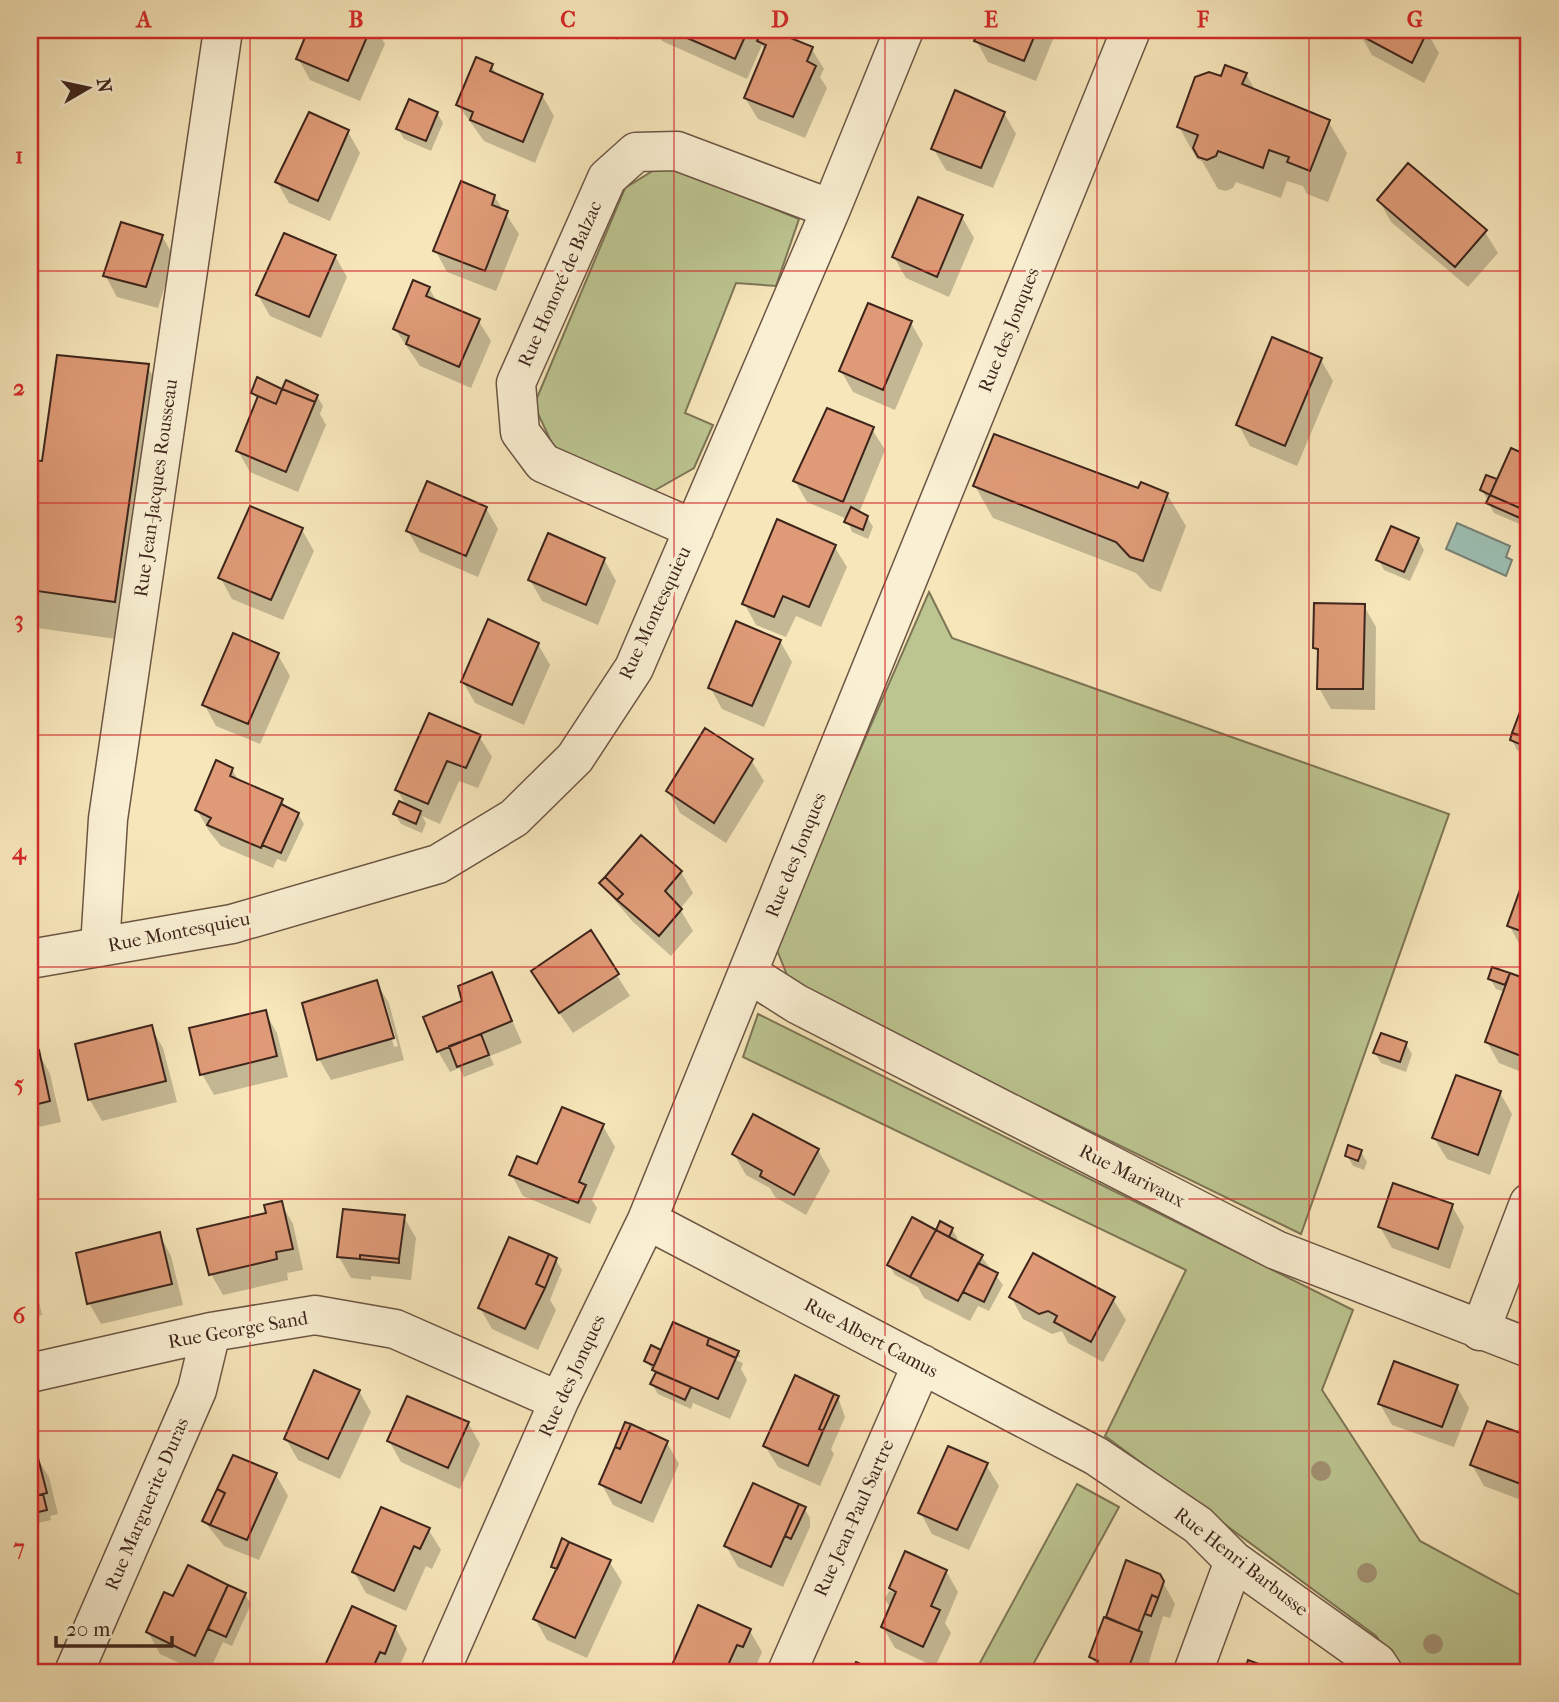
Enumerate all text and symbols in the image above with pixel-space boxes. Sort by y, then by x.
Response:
text: A [135,6,153,33]
text: B [349,6,364,33]
text: C [560,6,576,33]
text: D [771,6,789,33]
text: E [984,6,998,33]
text: F [1196,6,1210,33]
text: G [1407,6,1423,33]
north arrow [52,52,122,122]
text: N [92,77,116,95]
text: 1 [15,142,23,169]
street label: Rue Honoré de Balzac [513,197,607,371]
street label: Rue des Jonques [974,264,1044,396]
text: 2 [13,374,25,401]
street label: Rue Jean-Jacques Rousseau [130,377,182,598]
street label: Rue Montesquieu [614,543,696,683]
text: 3 [14,606,24,633]
street label: Rue des Jonques [761,789,831,921]
text: 4 [11,838,27,865]
street label: Rue Montesquieu [106,907,252,957]
text: 5 [14,1070,24,1097]
street label: Rue Marivaux [1075,1140,1189,1212]
street label: Rue Albert Camus [800,1293,942,1383]
text: 6 [13,1302,26,1329]
street label: Rue George Sand [166,1307,310,1353]
street label: Rue des Jonques [534,1311,610,1441]
street label: Rue Marguerite Duras [101,1414,193,1594]
street label: Rue Jean-Paul Sartre [809,1436,899,1600]
street label: Rue Henri Barbusse [1170,1503,1312,1621]
text: 7 [12,1534,25,1561]
scale bar [56,1604,172,1648]
text: 20 m [66,1617,111,1641]

